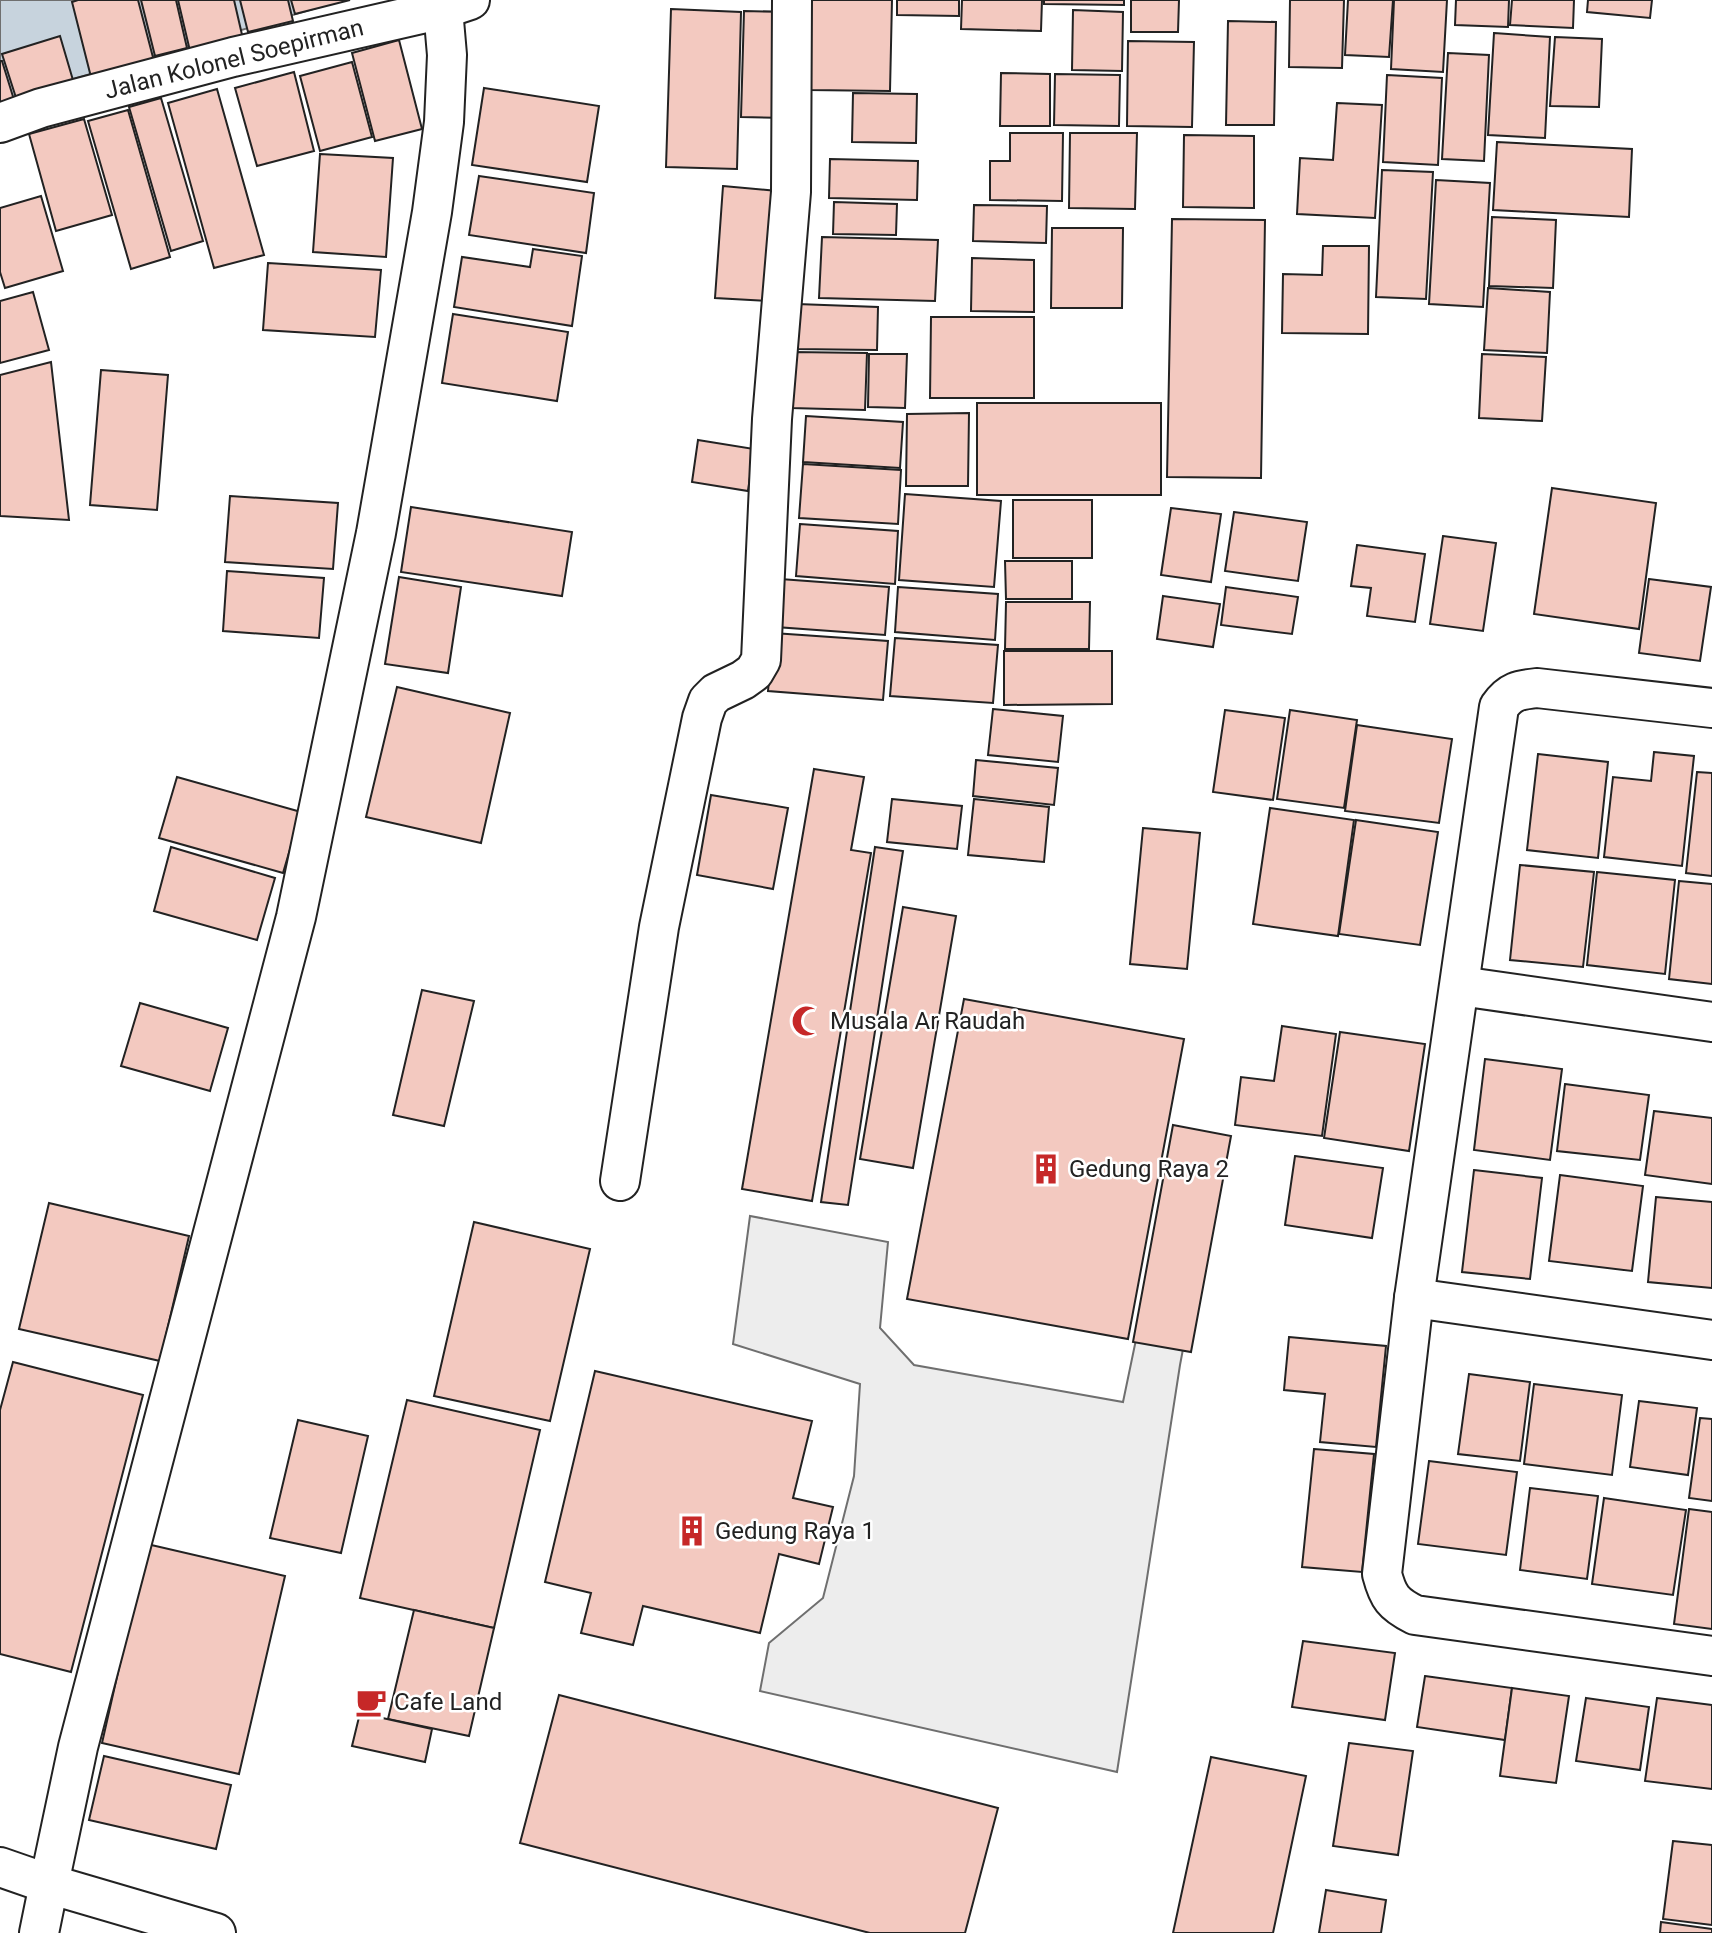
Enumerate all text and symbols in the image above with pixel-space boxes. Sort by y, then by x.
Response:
street label: Jalan Kolonel Soepirman [102,13,366,105]
mosque icon: Musala Ar Raudah [790,1004,824,1038]
place label: Musala Ar Raudah [830,1007,1025,1035]
building icon: Gedung Raya 2 [1029,1152,1063,1186]
place label: Gedung Raya 2 [1069,1155,1229,1183]
building icon: Gedung Raya 1 [675,1514,709,1548]
place label: Gedung Raya 1 [715,1517,875,1545]
cafe icon: Cafe Land [354,1685,388,1719]
place label: Cafe Land [394,1688,502,1716]

